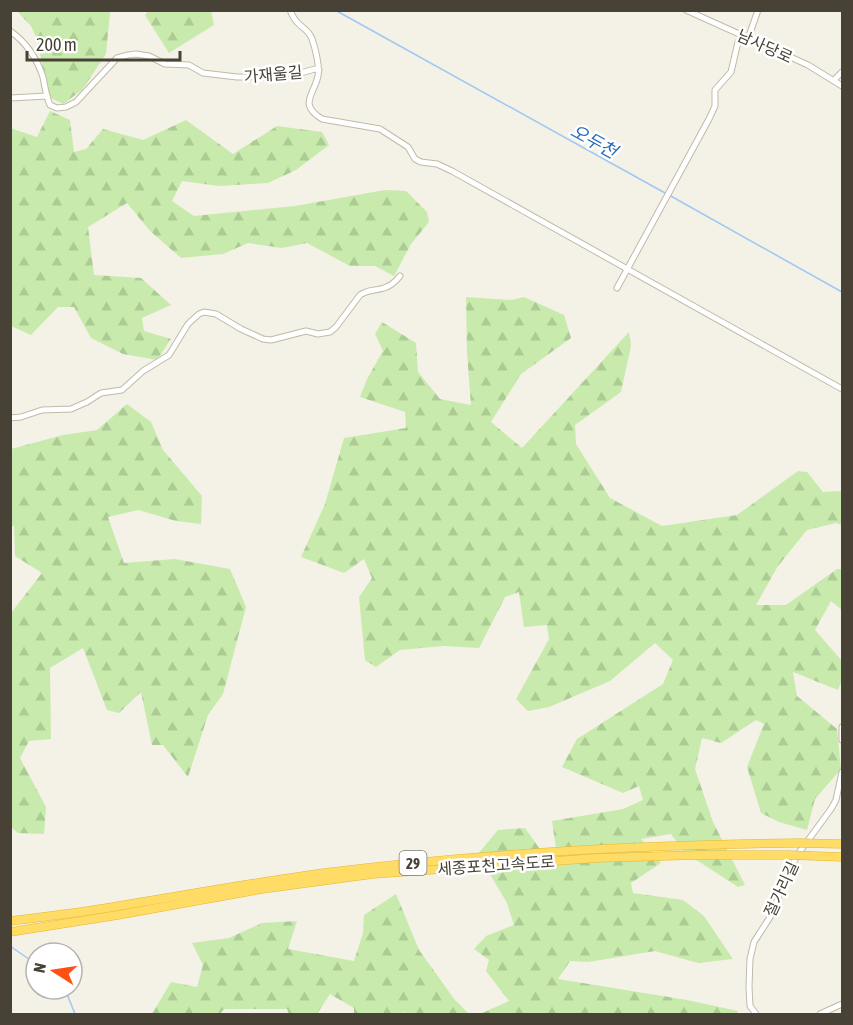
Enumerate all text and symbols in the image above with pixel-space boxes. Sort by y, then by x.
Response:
scale bar [27,24,180,62]
street label: 남사당로 [734,26,796,66]
text: 200 m [36,34,77,55]
street label: 가재울길 [243,62,303,86]
water label: 오두천 [567,120,623,163]
road number: 29 [400,851,426,875]
street label: 세종포천고속도로 [437,852,556,878]
street label: 절가리길 [760,859,802,919]
north arrow [24,941,84,1001]
text: N [30,961,49,974]

